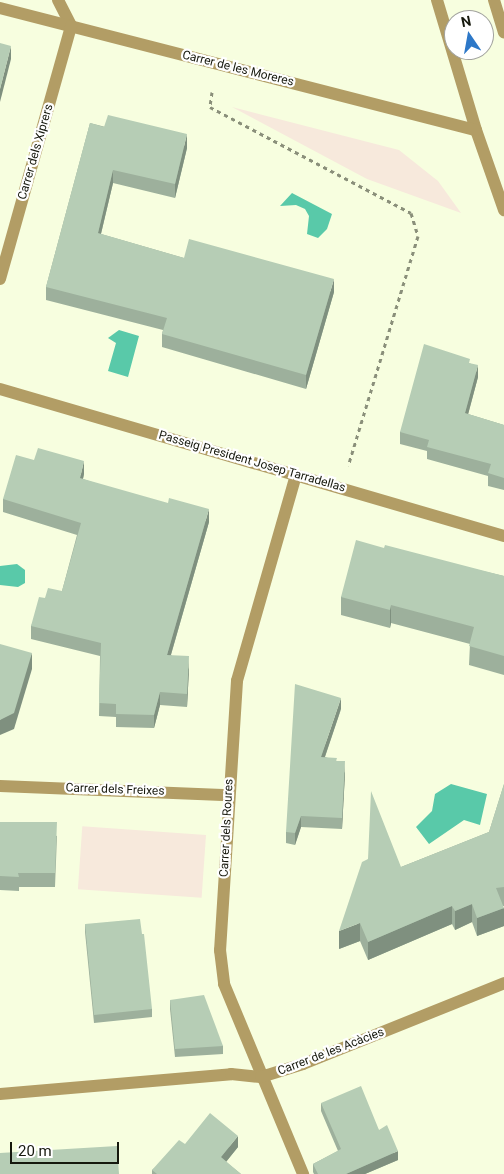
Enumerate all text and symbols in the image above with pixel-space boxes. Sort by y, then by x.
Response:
north arrow [444,10,494,60]
text: N [460,12,473,30]
street label: Carrer de les Moreres [181,48,295,90]
street label: Carrer dels Xiprers [15,103,57,201]
street label: Passeig President Josep Tarradellas [157,428,347,496]
street label: Carrer dels Roures [217,779,237,877]
street label: Carrer dels Freixes [65,781,165,799]
street label: Carrer de les Acàcies [276,1025,386,1079]
scale bar [12,1132,121,1164]
text: 20 m [18,1142,52,1160]

